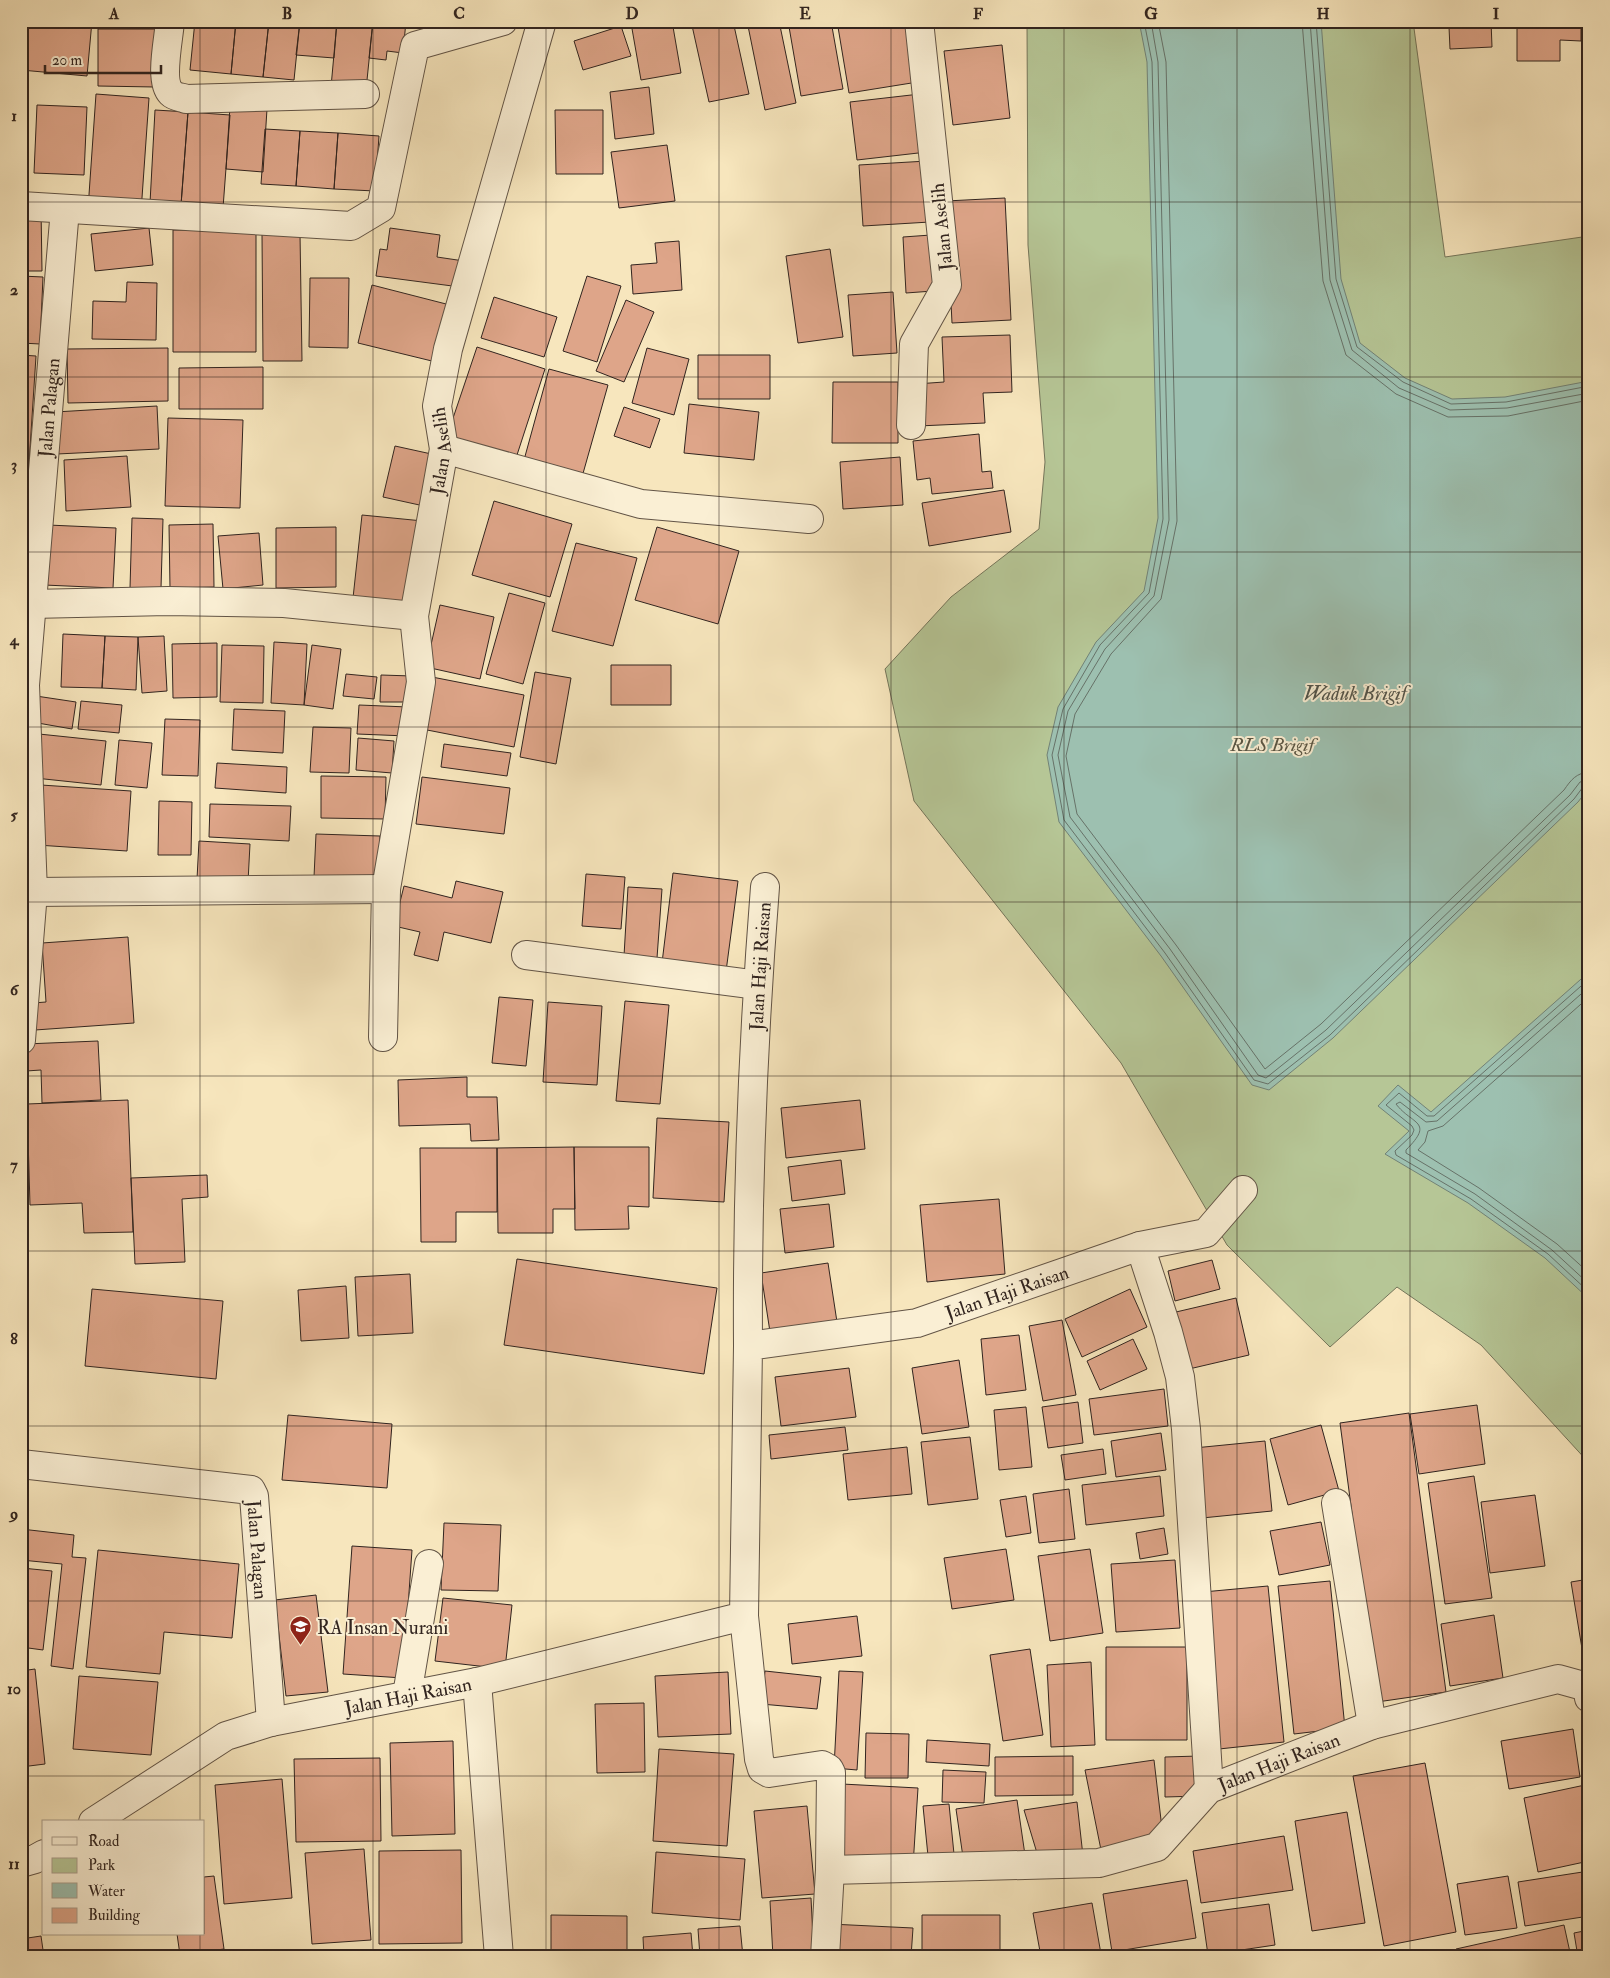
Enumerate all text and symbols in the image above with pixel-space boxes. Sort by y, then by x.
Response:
text: A [108,4,120,24]
text: B [282,4,292,24]
text: C [453,4,465,24]
text: D [625,4,639,24]
text: E [799,4,811,24]
text: F [973,4,983,24]
text: G [1144,4,1158,24]
text: H [1316,4,1330,24]
text: I [1493,4,1500,24]
scale bar [45,42,161,74]
text: 20 m [52,51,82,70]
text: 1 [11,106,17,126]
street label: Jalan Aselih [925,182,959,273]
text: 2 [10,280,18,300]
street label: Jalan Palagan [33,357,65,459]
street label: Jalan Aselih [425,405,458,498]
text: 3 [11,455,17,475]
text: 4 [9,630,20,650]
water label: Waduk Brigif [1304,681,1412,706]
park label: RLS Brigif [1229,733,1318,757]
text: 5 [10,805,18,825]
street label: Jalan Haji Raisan [744,901,777,1032]
text: 6 [10,980,20,1000]
text: 7 [10,1155,18,1175]
street label: Jalan Haji Raisan [941,1260,1072,1326]
text: 8 [10,1329,18,1349]
street label: Jalan Palagan [241,1498,273,1601]
text: 9 [8,1504,18,1524]
school or university icon: RA Insan Nurani [289,1615,313,1646]
place label: RA Insan Nurani [317,1616,448,1640]
street label: Jalan Haji Raisan [341,1672,474,1721]
text: 10 [7,1679,21,1699]
street label: Jalan Haji Raisan [1214,1728,1344,1798]
legend [42,1820,205,1936]
text: Road [88,1832,120,1851]
text: 11 [8,1854,20,1874]
text: Park [88,1856,115,1875]
text: Water [87,1882,125,1901]
text: Building [88,1906,140,1925]

